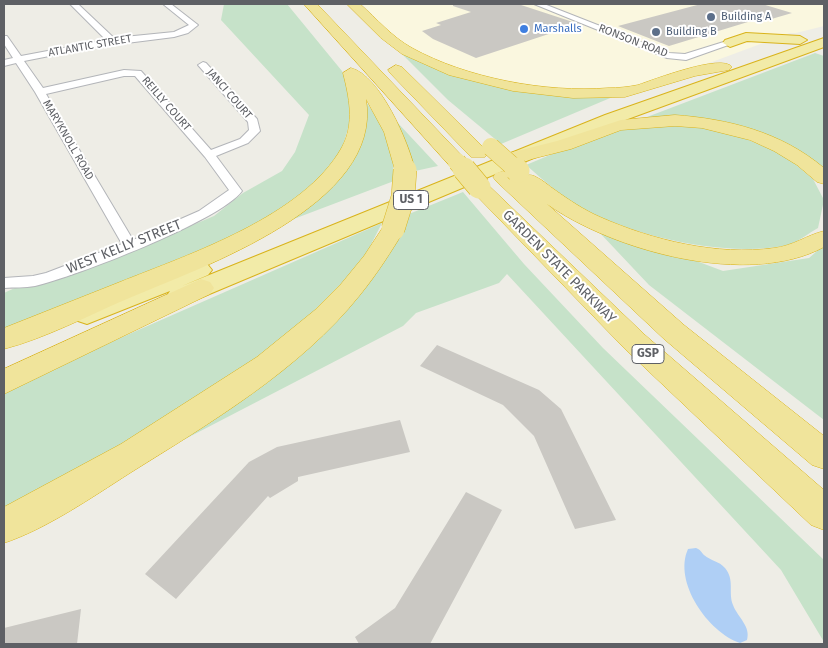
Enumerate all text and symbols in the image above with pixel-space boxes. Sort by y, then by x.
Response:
place label: Building A [721,10,771,24]
marker: Building A [705,11,717,23]
place label: Marshalls [534,22,582,36]
street label: RONSON ROAD [596,22,670,60]
marker: Marshalls [518,23,530,35]
place label: Building B [666,25,717,39]
marker: Building B [650,26,662,38]
street label: ATLANTIC STREET [47,32,133,60]
street label: JANCI COURT [204,66,254,122]
street label: REILLY COURT [139,74,193,134]
street label: MARYKNOLL ROAD [40,98,96,182]
road number: US 1 [394,190,428,210]
street label: GARDEN STATE PARKWAY [499,207,619,327]
street label: WEST KELLY STREET [64,216,184,278]
road number: GSP [632,344,664,364]

